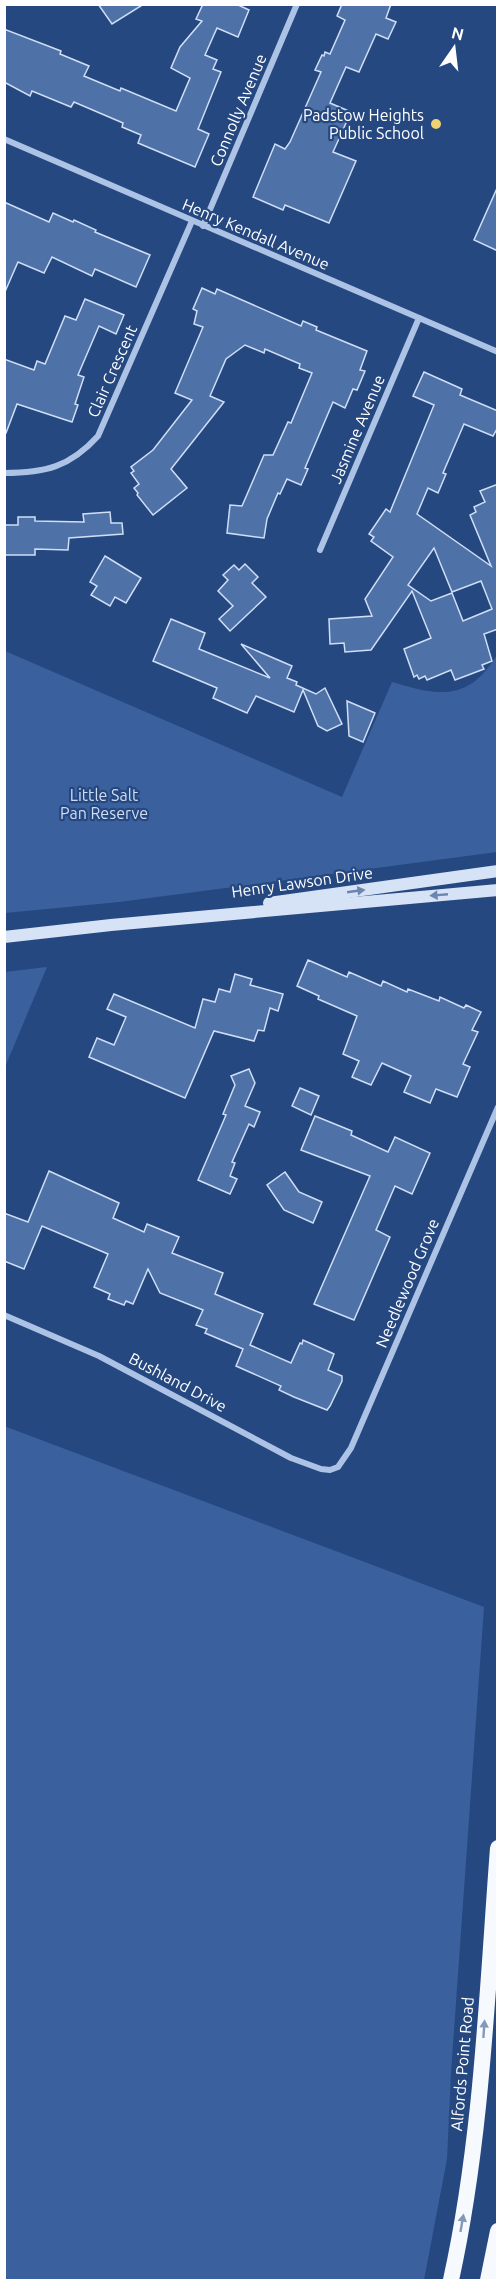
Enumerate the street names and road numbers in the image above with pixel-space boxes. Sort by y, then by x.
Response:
street label: Connolly Avenue [206,51,270,169]
street label: Henry Kendall Avenue [180,195,332,273]
street label: Clair Crescent [84,321,141,420]
street label: Jasmine Avenue [326,372,388,486]
street label: Henry Lawson Drive [230,863,374,901]
street label: Needlewood Grove [372,1216,442,1350]
street label: Bushland Drive [126,1349,230,1415]
street label: Alfords Point Road [447,1996,477,2132]

